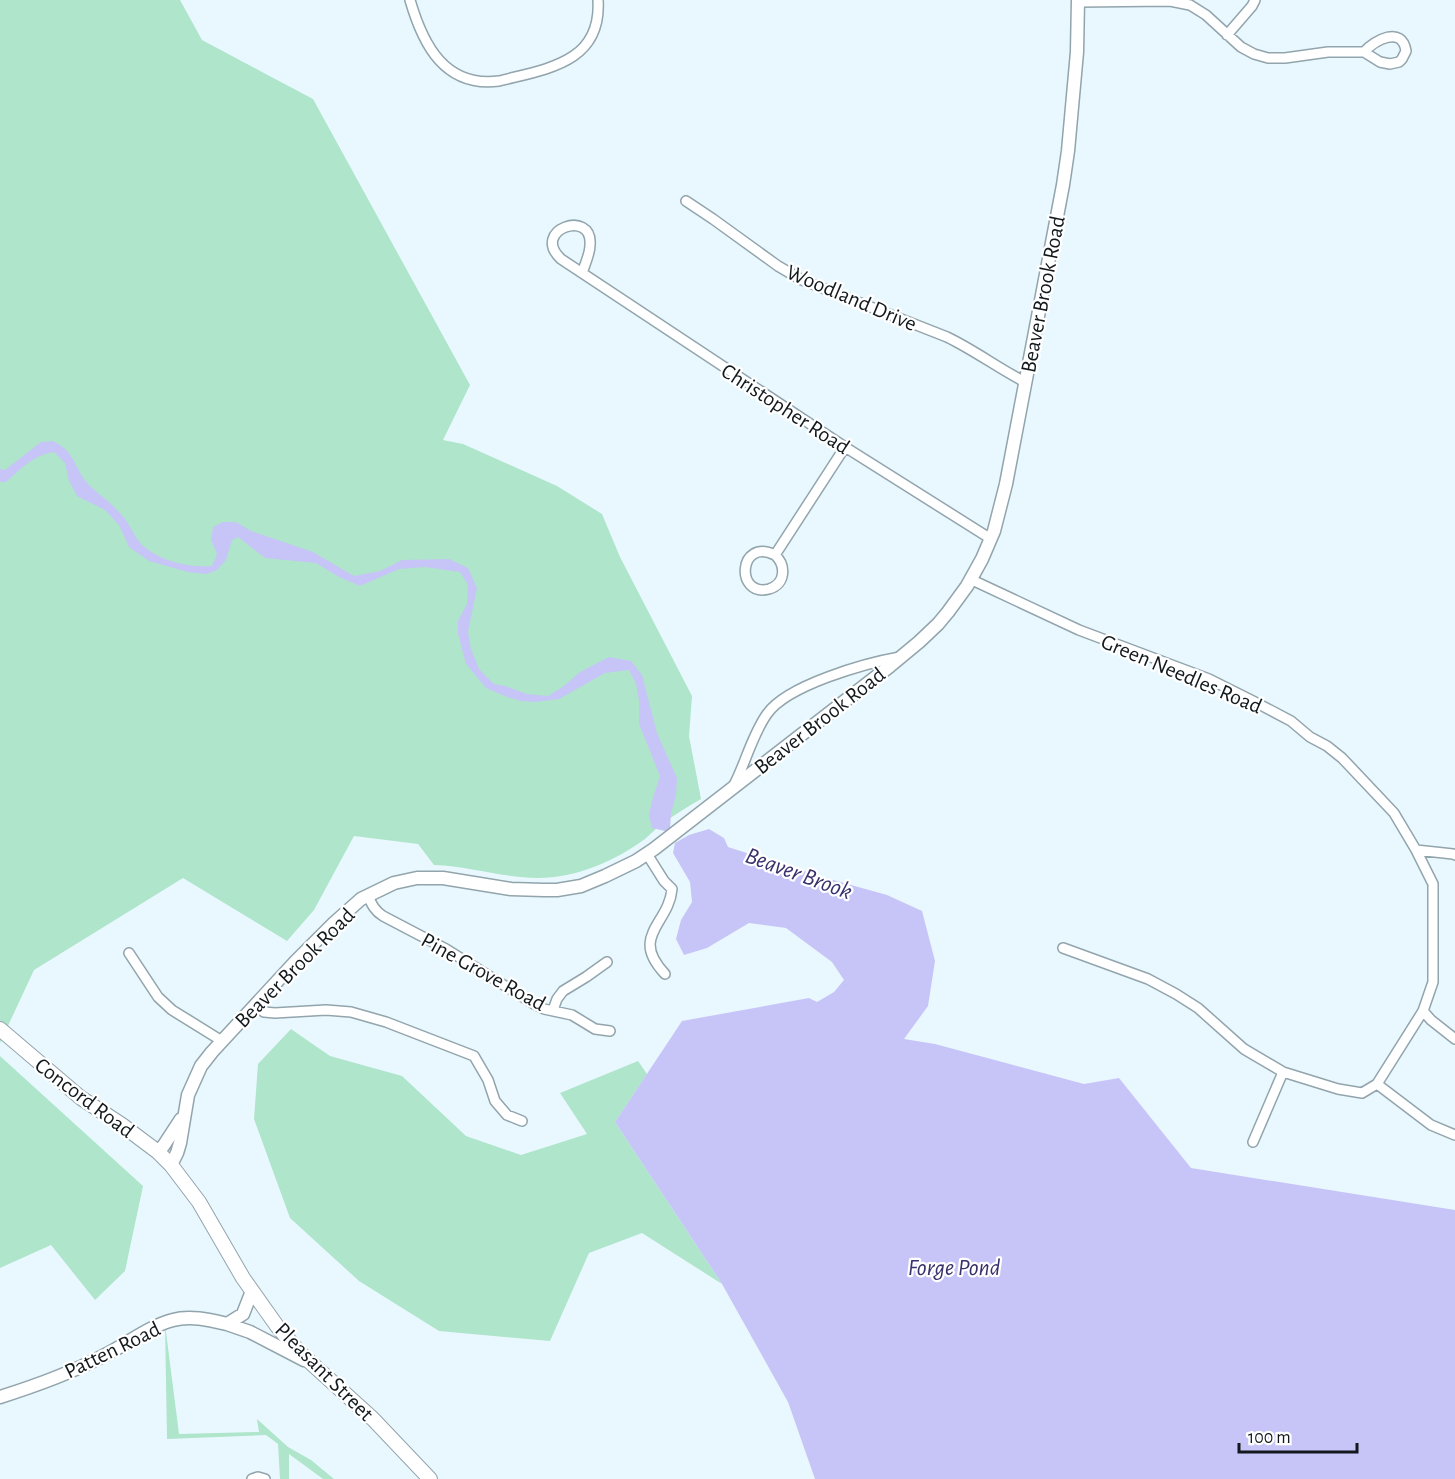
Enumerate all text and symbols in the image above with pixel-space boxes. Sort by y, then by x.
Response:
street label: Beaver Brook Road [1017,214,1069,374]
street label: Woodland Drive [783,261,920,335]
street label: Christopher Road [717,359,854,458]
street label: Green Needles Road [1098,630,1265,718]
street label: Beaver Brook Road [750,663,889,778]
water label: Beaver Brook [742,844,855,904]
street label: Beaver Brook Road [231,904,359,1032]
street label: Pine Grove Road [417,929,550,1015]
street label: Concord Road [31,1054,138,1142]
water label: Forge Pond [908,1256,1001,1280]
street label: Patten Road [61,1317,164,1383]
street label: Pleasant Street [271,1318,378,1425]
scale bar [1239,1416,1358,1454]
text: 100 m [1248,1429,1291,1447]

